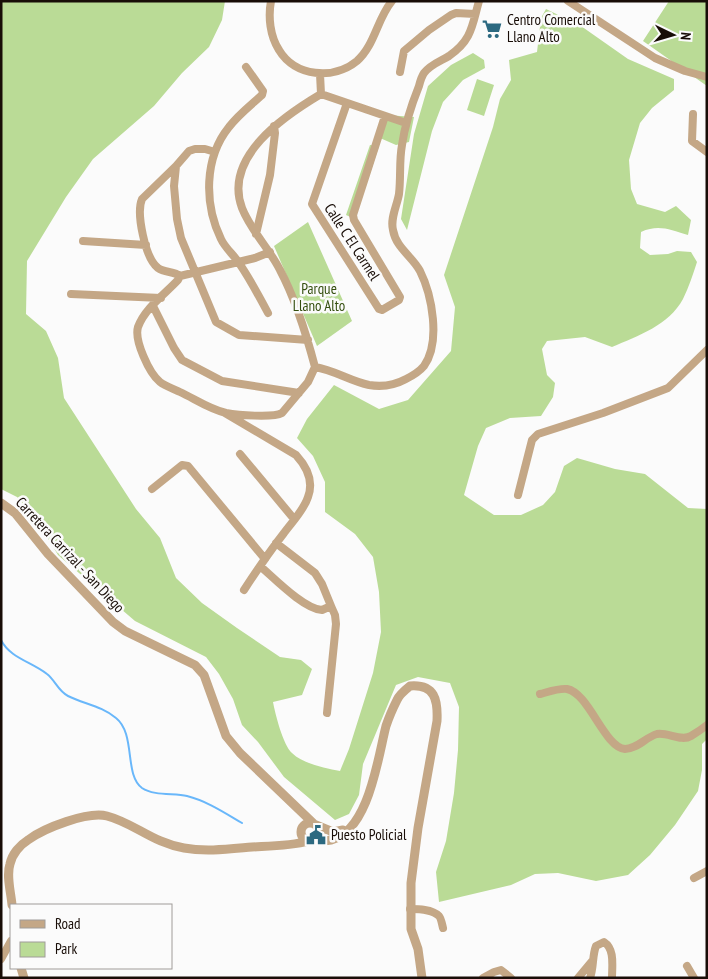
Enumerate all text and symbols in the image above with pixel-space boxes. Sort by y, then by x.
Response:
place label: Centro Comercial Llano Alto [507,10,596,46]
north arrow [648,10,698,60]
supermarket icon: Centro Comercial Llano Alto [481,18,503,40]
text: N [677,32,695,41]
street label: Calle C El Carmel [320,200,385,284]
park label: Parque Llano Alto [293,279,345,315]
street label: Carretera Carrizal - San Diego [12,493,129,617]
public building icon: Puesto Policial [305,824,327,846]
place label: Puesto Policial [331,825,407,844]
legend [10,904,172,969]
text: Road [55,914,81,933]
text: Park [55,939,77,958]

